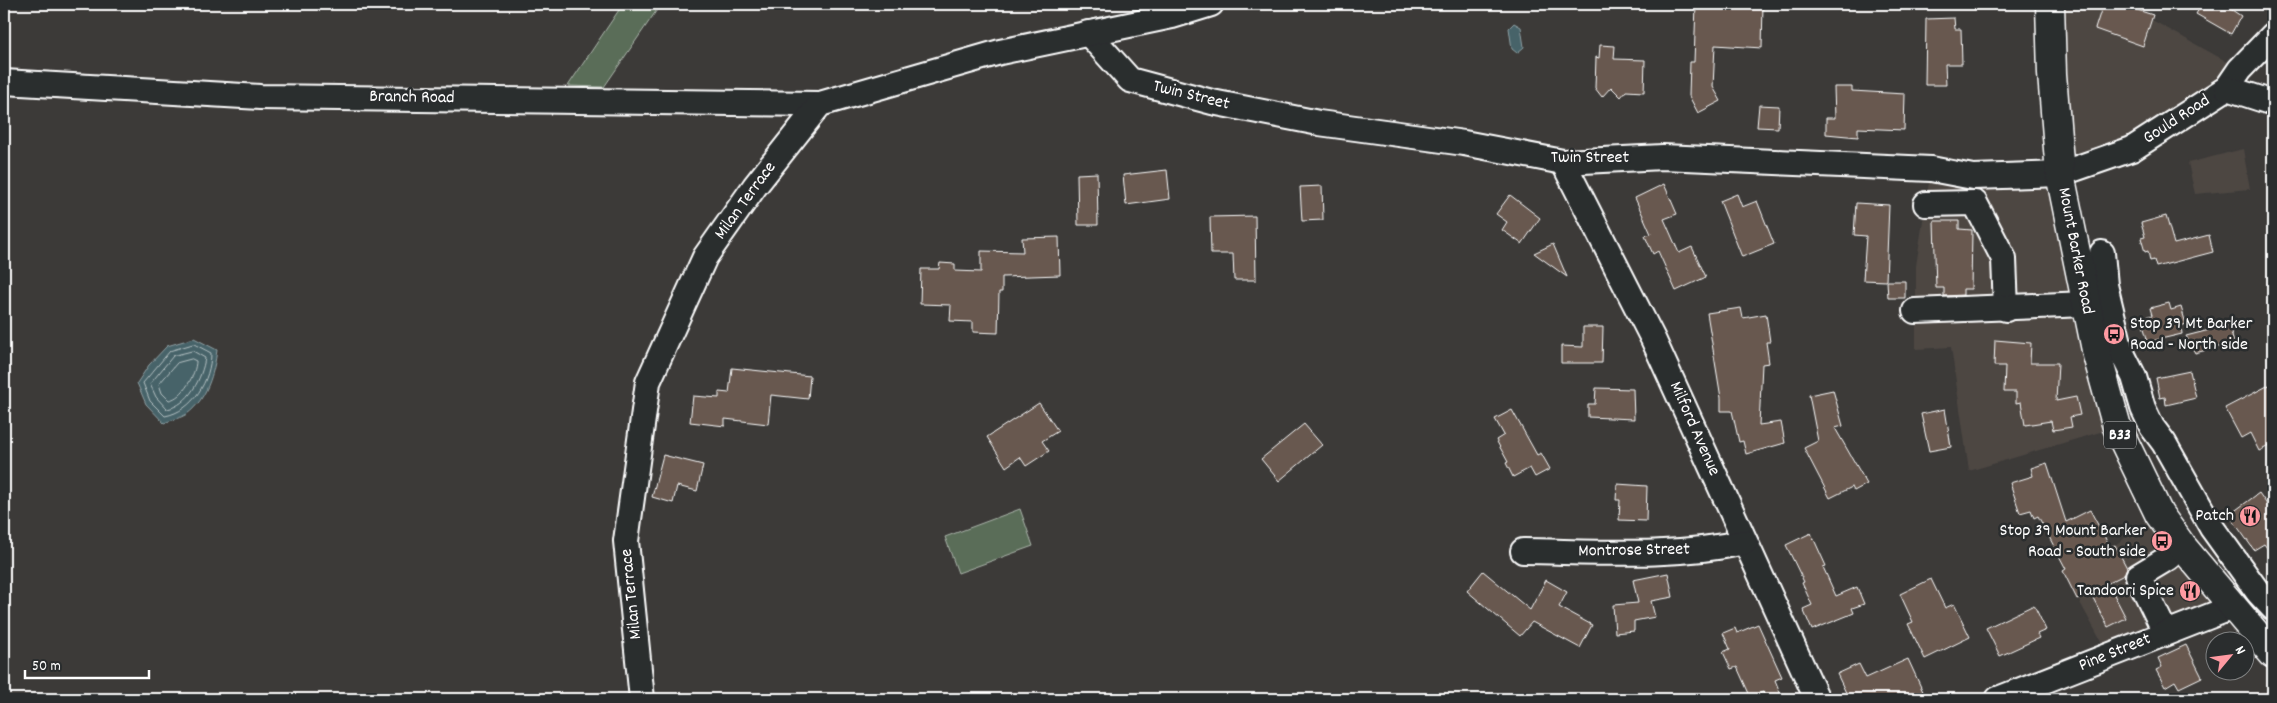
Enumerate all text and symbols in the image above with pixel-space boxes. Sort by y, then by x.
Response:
street label: Twin Street [1150,74,1232,118]
street label: Branch Road [369,85,455,111]
street label: Gould Road [2139,89,2215,151]
street label: Twin Street [1551,146,1629,171]
street label: Milan Terrace [709,157,783,245]
street label: Mount Barker Road [2050,185,2100,317]
place label: Stop 39 Mt Barker Road - North side [2130,312,2253,358]
bus stop icon: Stop 39 Mt Barker Road - North side [2102,322,2126,346]
street label: Milford Avenue [1662,378,1726,480]
road number: B33 [2104,422,2136,448]
place label: Patch [2195,504,2234,529]
restaurant icon: Patch [2238,504,2262,528]
place label: Stop 39 Mount Barker Road - South side [2000,519,2146,565]
bus stop icon: Stop 39 Mount Barker Road - South side [2150,529,2174,553]
street label: Montrose Street [1578,538,1690,564]
street label: Milan Terrace [615,547,649,641]
place label: Tandoori Spice [2077,579,2174,604]
restaurant icon: Tandoori Spice [2178,579,2202,603]
street label: Pine Street [2075,627,2155,679]
north arrow [2204,630,2254,680]
text: N [2229,643,2250,659]
scale bar [25,648,149,680]
text: 50 m [32,656,61,678]

